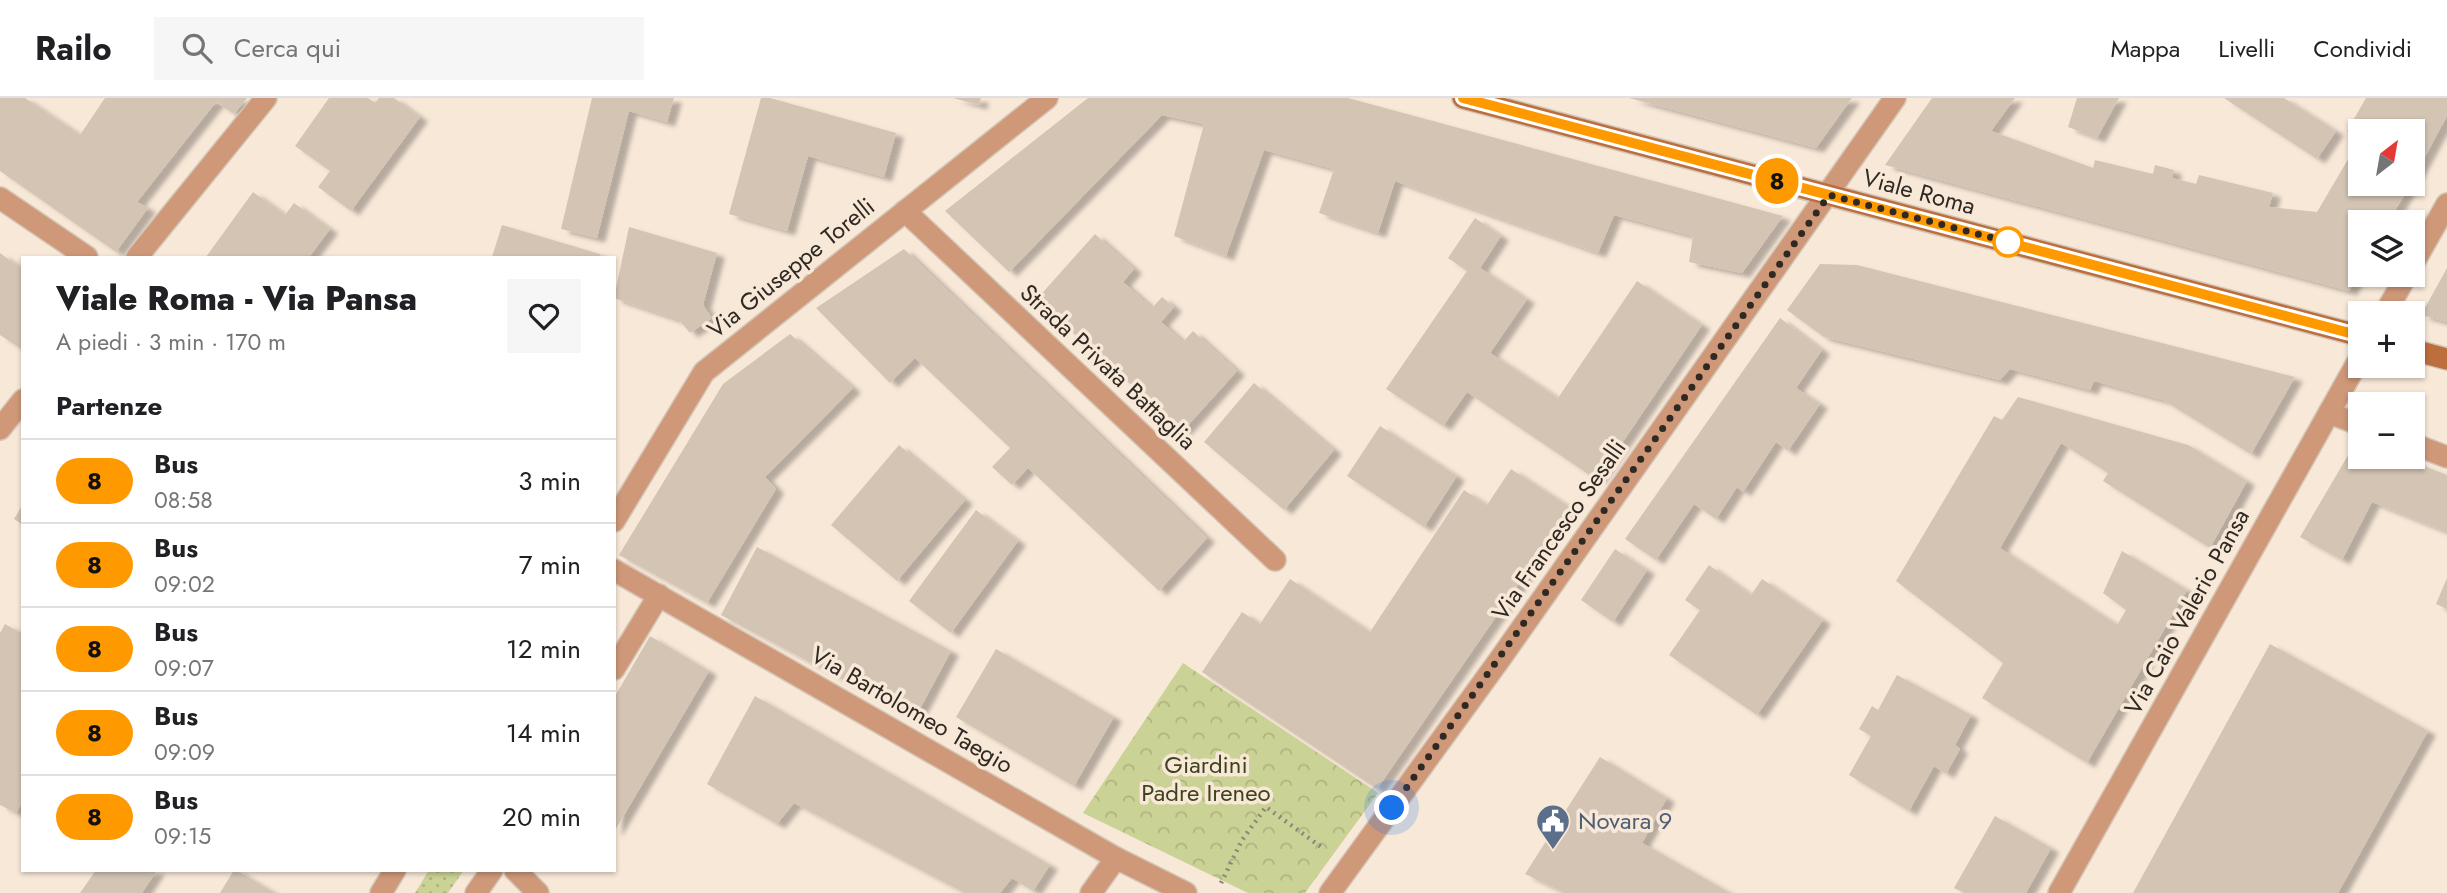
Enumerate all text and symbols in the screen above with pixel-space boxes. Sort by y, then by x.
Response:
search box [154,17,644,80]
text: Railo [35,25,112,72]
icon: search [178,29,216,67]
text: Cerca qui [234,29,341,67]
text: Mappa [2110,31,2180,66]
text: Livelli [2218,31,2275,66]
text: Condividi [2313,31,2412,66]
north arrow [2348,119,2426,196]
map controls [2348,119,2425,469]
line badge: 8 [1754,158,1800,204]
street label: Viale Roma [1859,160,1979,223]
text: 8 [1769,163,1785,198]
street label: Via Giuseppe Torelli [699,189,882,346]
button: layers [2348,210,2425,287]
unlabelled marker [1993,227,2023,257]
text: Viale Roma - Via Pansa [56,275,417,322]
street label: Strada Privata Battaglia [1012,275,1204,458]
button: heart [507,279,581,353]
button: + [2348,301,2425,378]
text: A piedi · 3 min · 170 m [56,325,286,359]
text: Partenze [56,387,162,425]
button: − [2348,392,2425,469]
street label: Via Francesco Sesalli [1483,432,1634,627]
text: Bus [154,445,198,483]
text: 3 min [518,462,581,500]
text: 8 [87,463,102,498]
text: 08:58 [154,483,213,517]
street label: Via Caio Valerio Pansa [2115,502,2258,721]
text: Bus [154,529,198,567]
text: 7 min [519,546,581,584]
text: 8 [87,547,102,582]
text: 09:02 [154,567,215,601]
text: Bus [154,613,198,651]
text: 12 min [506,630,581,668]
text: 8 [87,631,102,666]
street label: Via Bartolomeo Taegio [805,637,1020,782]
text: 09:07 [154,651,214,685]
text: Bus [154,697,198,735]
text: 14 min [506,714,581,752]
text: 8 [87,715,102,750]
text: 09:09 [154,735,215,769]
park label: Giardini Padre Ireneo [1141,747,1271,810]
text: Bus [154,781,198,819]
your location [1374,790,1409,825]
text: 20 min [502,798,581,836]
text: 8 [87,799,102,834]
public building icon: Novara 9 [1534,802,1572,851]
place label: Novara 9 [1578,803,1672,838]
text: 09:15 [154,819,211,853]

